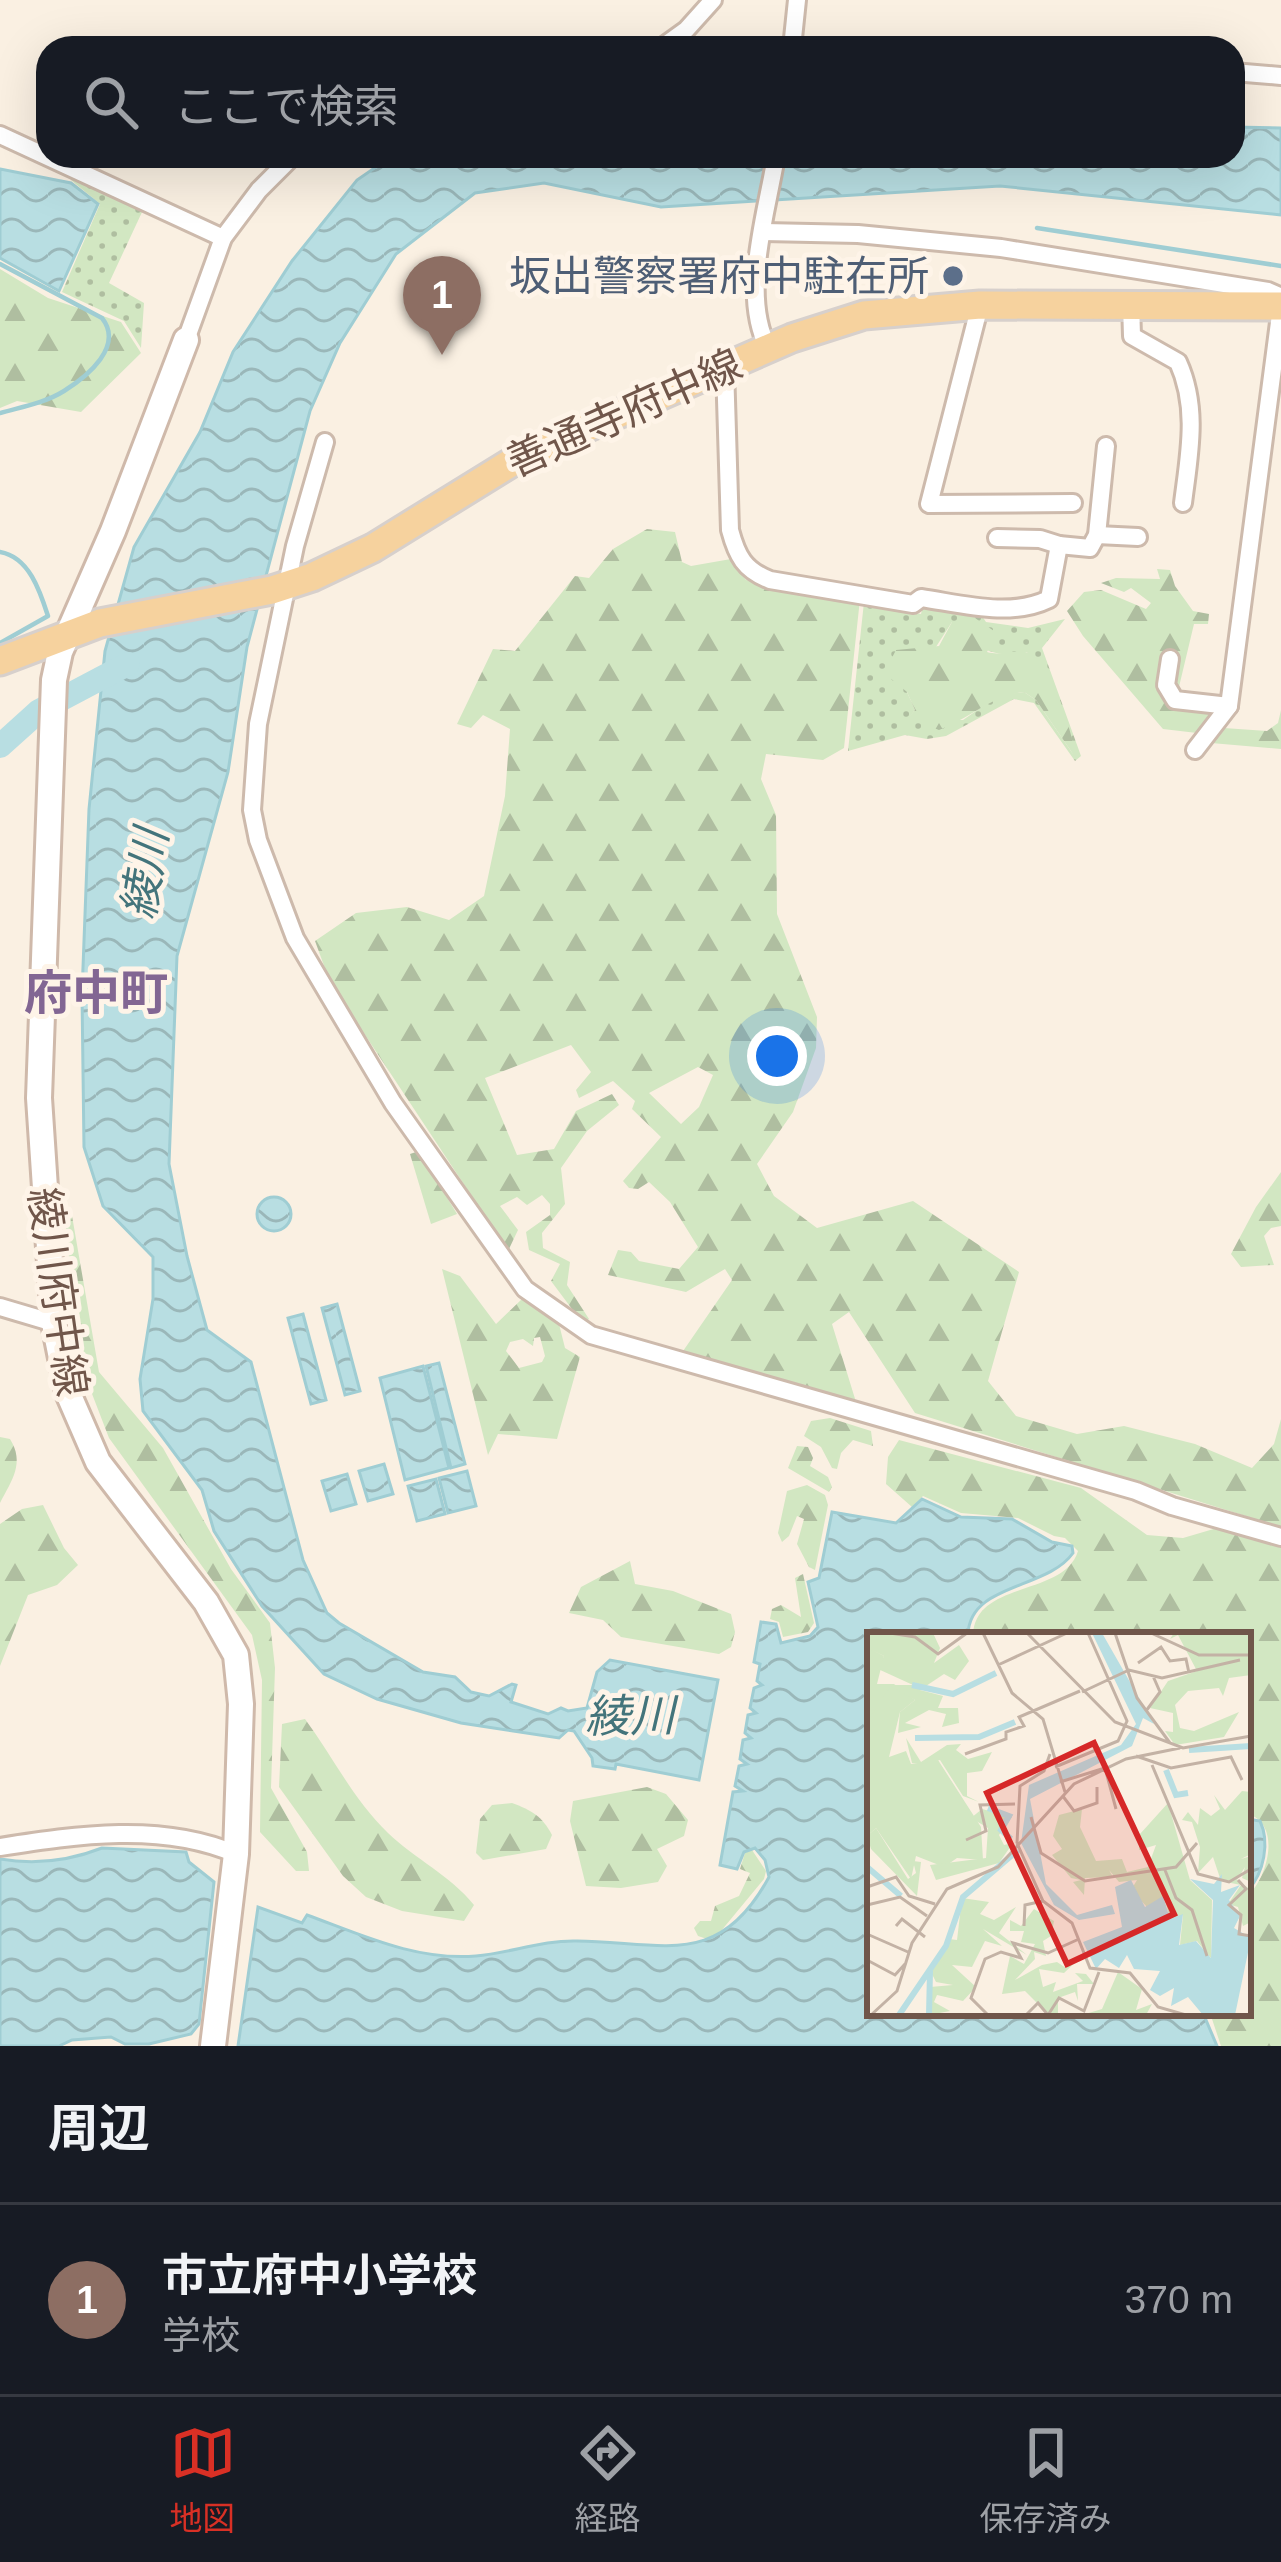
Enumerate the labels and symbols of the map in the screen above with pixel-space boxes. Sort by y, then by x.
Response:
place label: 坂出警察署府中駐在所 [509,253,929,300]
pin: 1 [403,256,481,355]
marker: 坂出警察署府中駐在所 [940,263,966,289]
street label: 善通寺府中線 [499,340,749,486]
water label: 綾川 [113,822,178,922]
district label: 府中町 [24,967,168,1020]
your location [747,1026,807,1086]
street label: 綾川府中線 [20,1185,96,1399]
inset map [867,1632,1251,2016]
water label: 綾川 [585,1690,679,1742]

